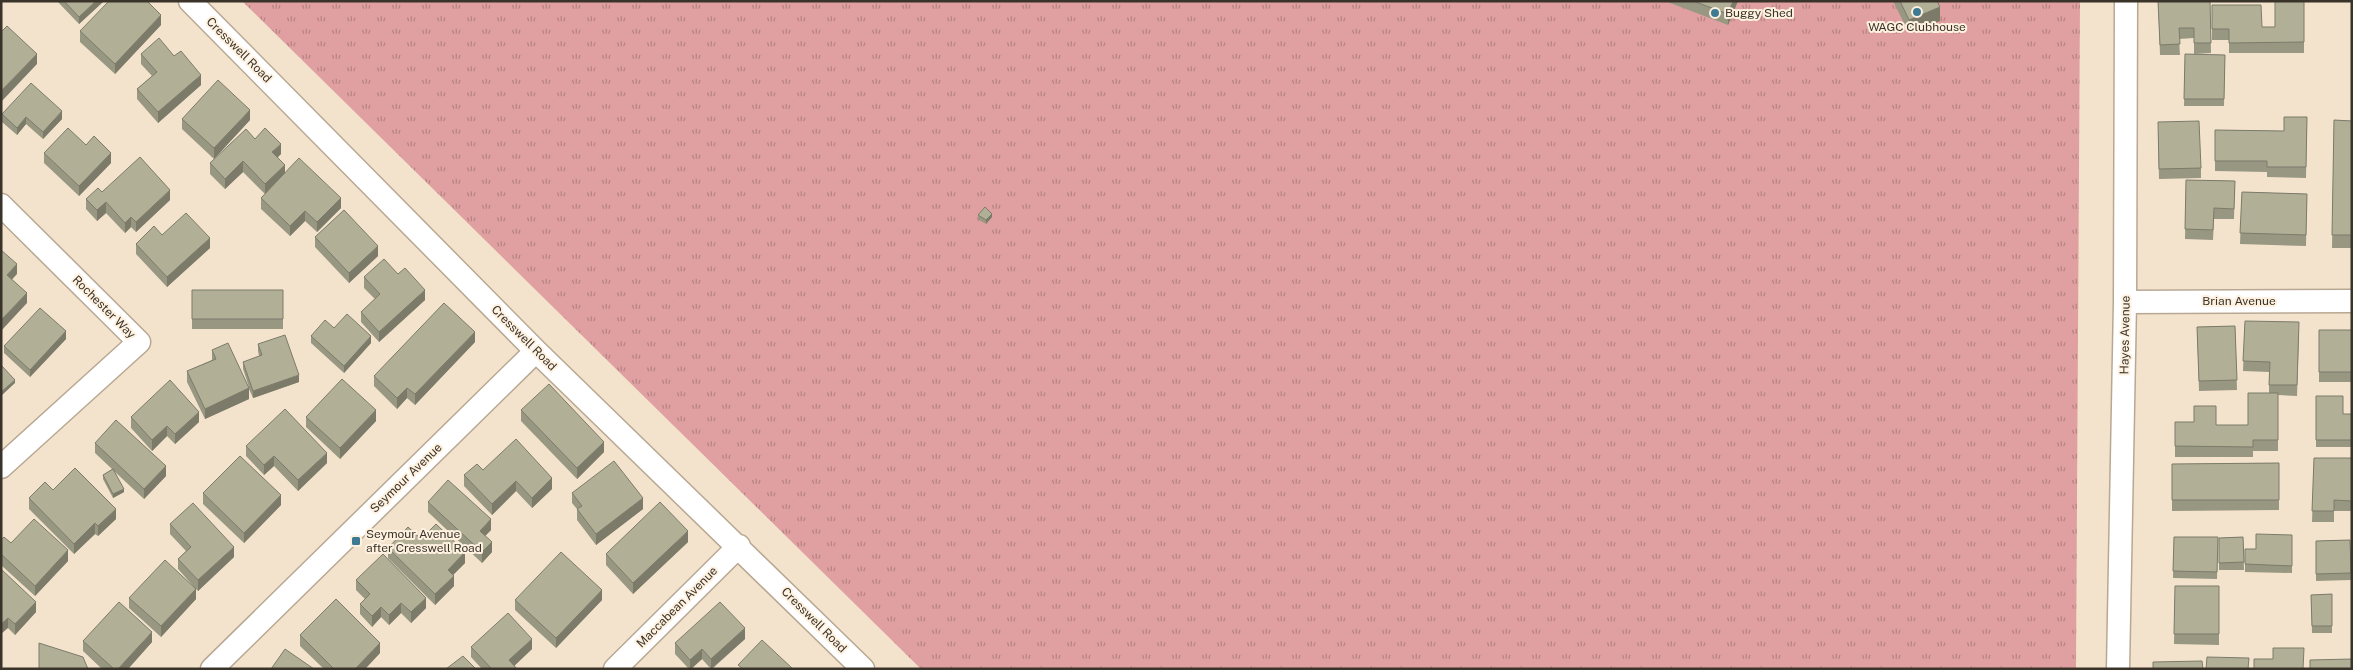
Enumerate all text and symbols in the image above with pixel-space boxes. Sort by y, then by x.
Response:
place label: Buggy Shed [1725,6,1793,20]
marker: WAGC Clubhouse [1911,6,1923,18]
marker: Buggy Shed [1709,7,1721,19]
street label: Cresswell Road [204,15,274,85]
place label: WAGC Clubhouse [1868,20,1966,34]
street label: Rochester Way [70,273,139,342]
street label: Brian Avenue [2202,294,2276,308]
street label: Hayes Avenue [2117,295,2133,375]
street label: Cresswell Road [489,303,559,373]
street label: Seymour Avenue [367,440,445,516]
place label: Seymour Avenue after Cresswell Road [366,527,482,555]
marker: Seymour Avenue after Cresswell Road [350,535,362,547]
street label: Maccabean Avenue [634,564,720,650]
street label: Cresswell Road [779,585,849,655]

